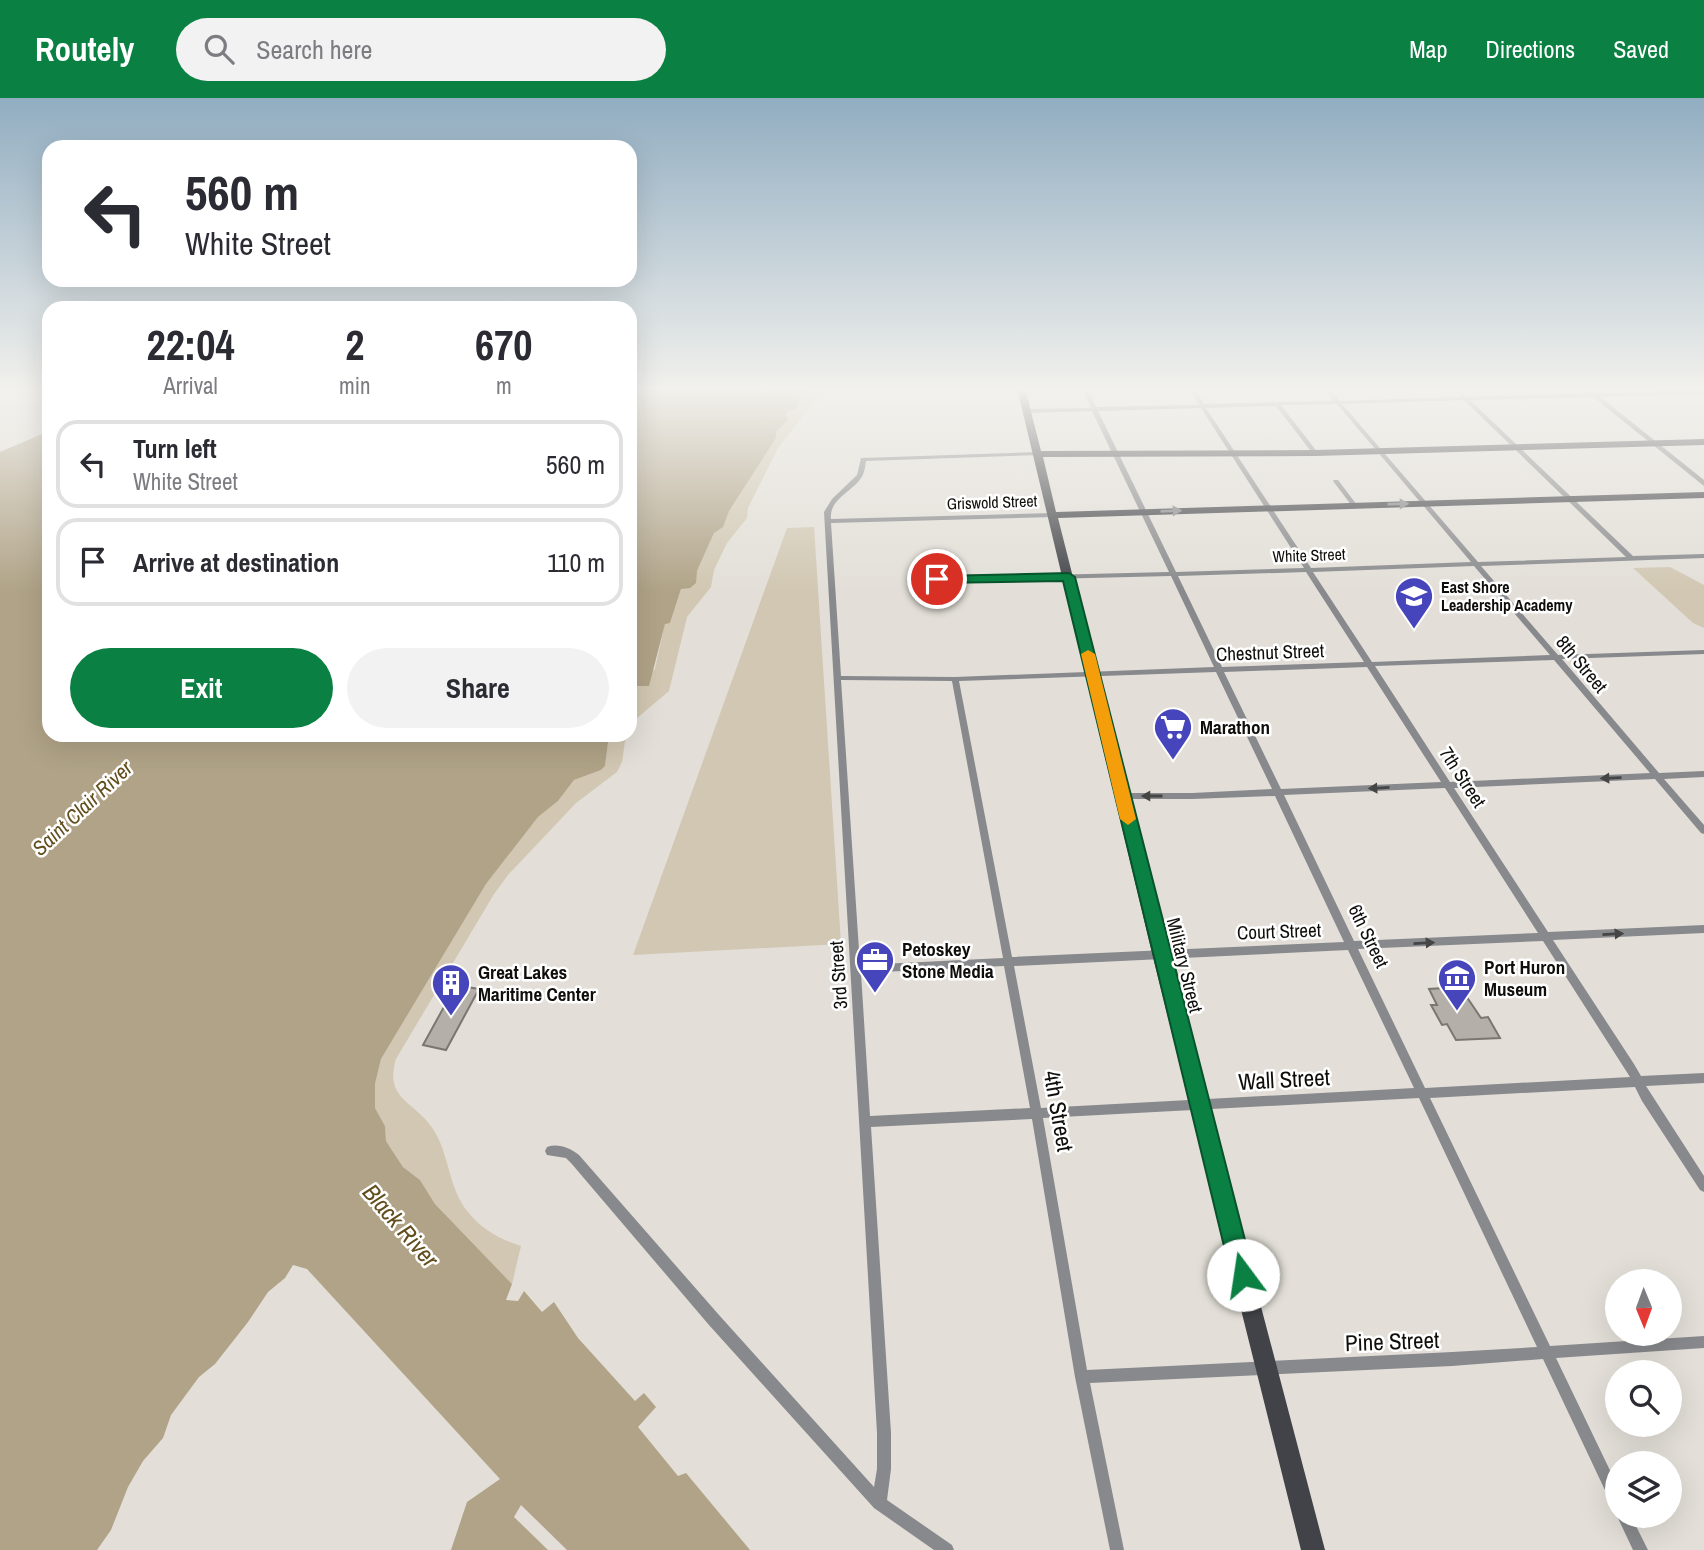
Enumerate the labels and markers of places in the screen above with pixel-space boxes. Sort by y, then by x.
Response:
pin [907,549,967,609]
school or university icon: East Shore Leadership Academy [1393,575,1435,630]
place label: East Shore Leadership Academy [1441,576,1573,616]
supermarket icon: Marathon [1152,706,1194,761]
place label: Marathon [1200,714,1270,740]
place label: Petoskey Stone Media [902,936,994,984]
office icon: Petoskey Stone Media [854,939,896,994]
place label: Port Huron Museum [1484,954,1565,1002]
museum icon: Port Huron Museum [1436,957,1478,1012]
place label: Great Lakes Maritime Center [478,959,596,1007]
building icon: Great Lakes Maritime Center [430,962,472,1017]

